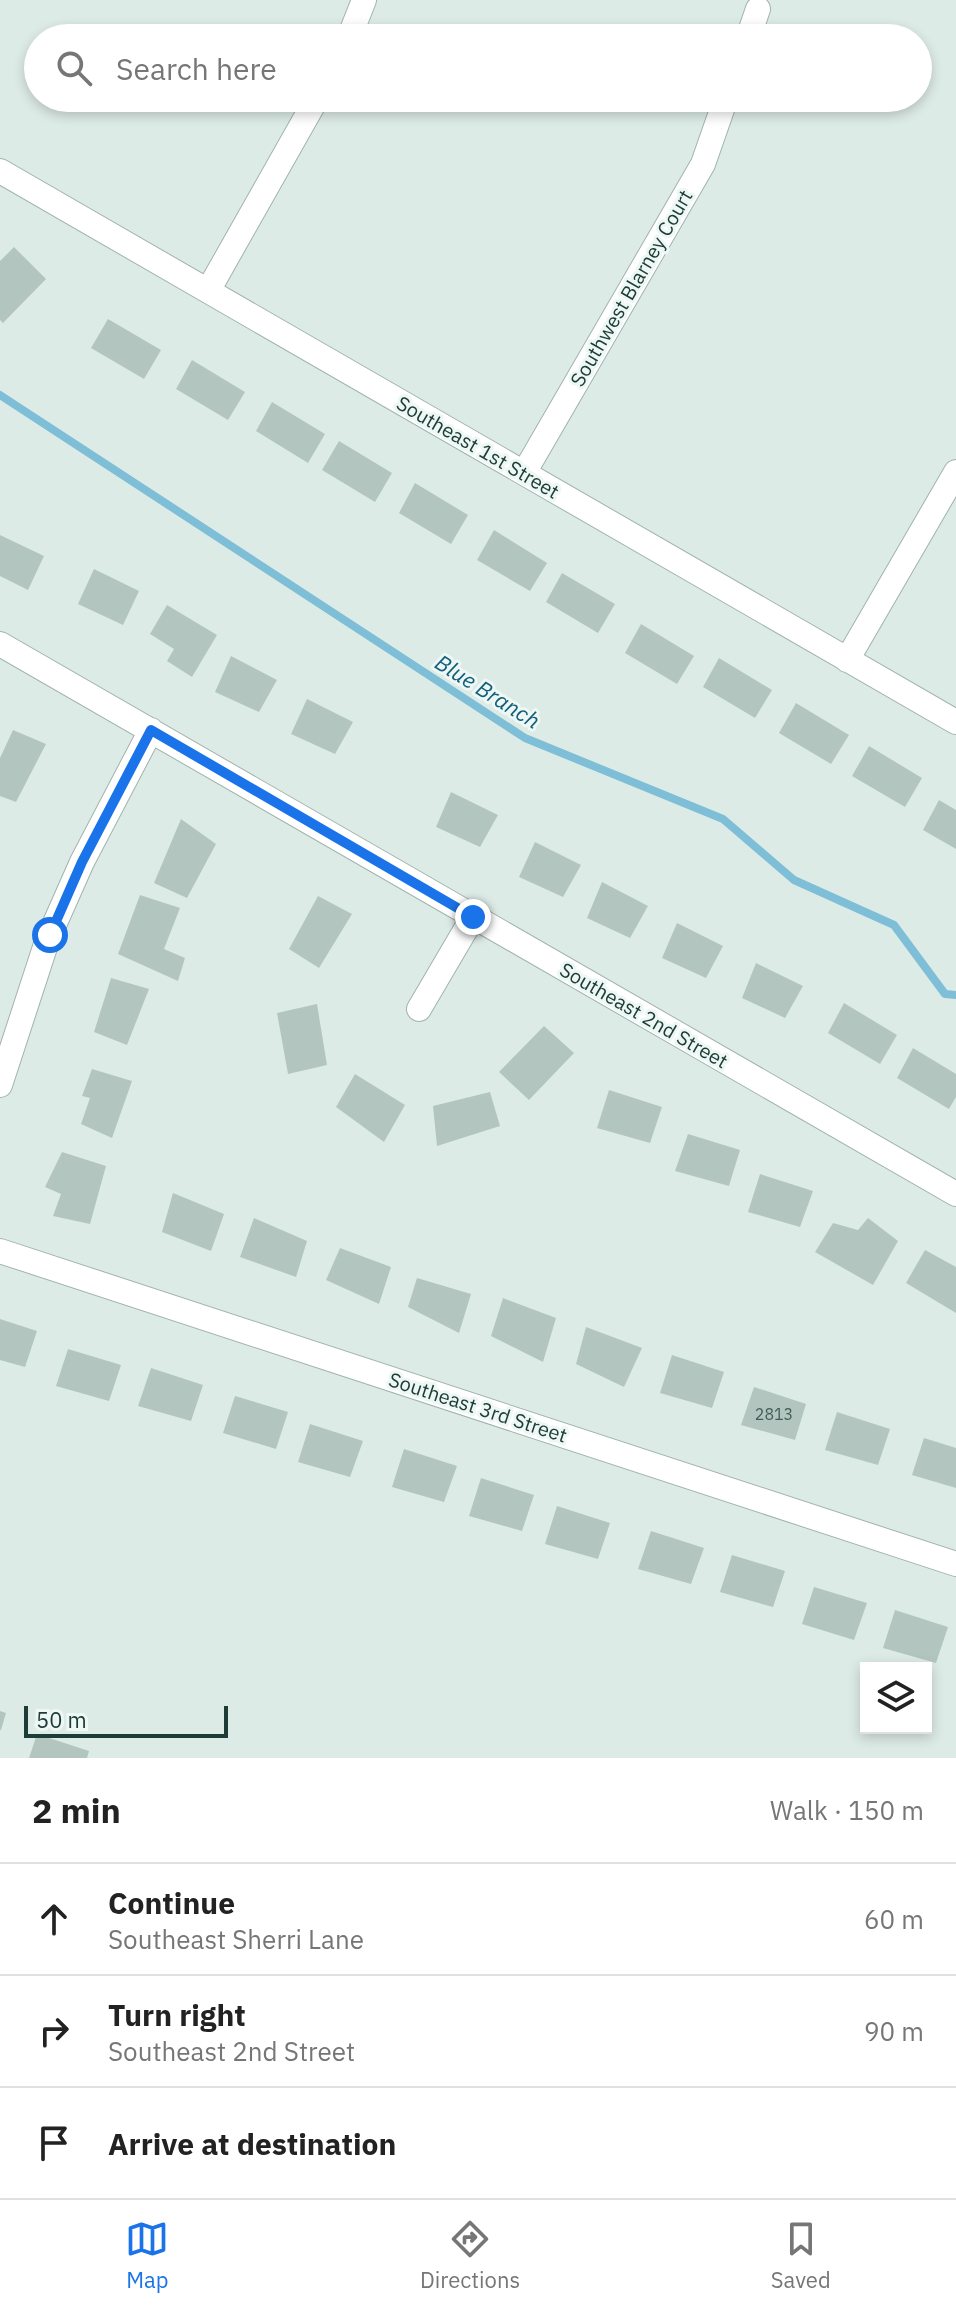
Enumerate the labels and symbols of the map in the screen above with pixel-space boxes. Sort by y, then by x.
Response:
street label: Southwest Blarney Court [564,185,698,391]
street label: Southeast 1st Street [392,389,564,505]
water label: Blue Branch [430,647,546,735]
route end [455,899,491,935]
route start [32,917,68,953]
street label: Southeast 2nd Street [555,956,733,1074]
street label: Southeast 3rd Street [385,1365,571,1449]
house number: 2813 [755,1404,793,1424]
scale bar [24,1702,228,1738]

